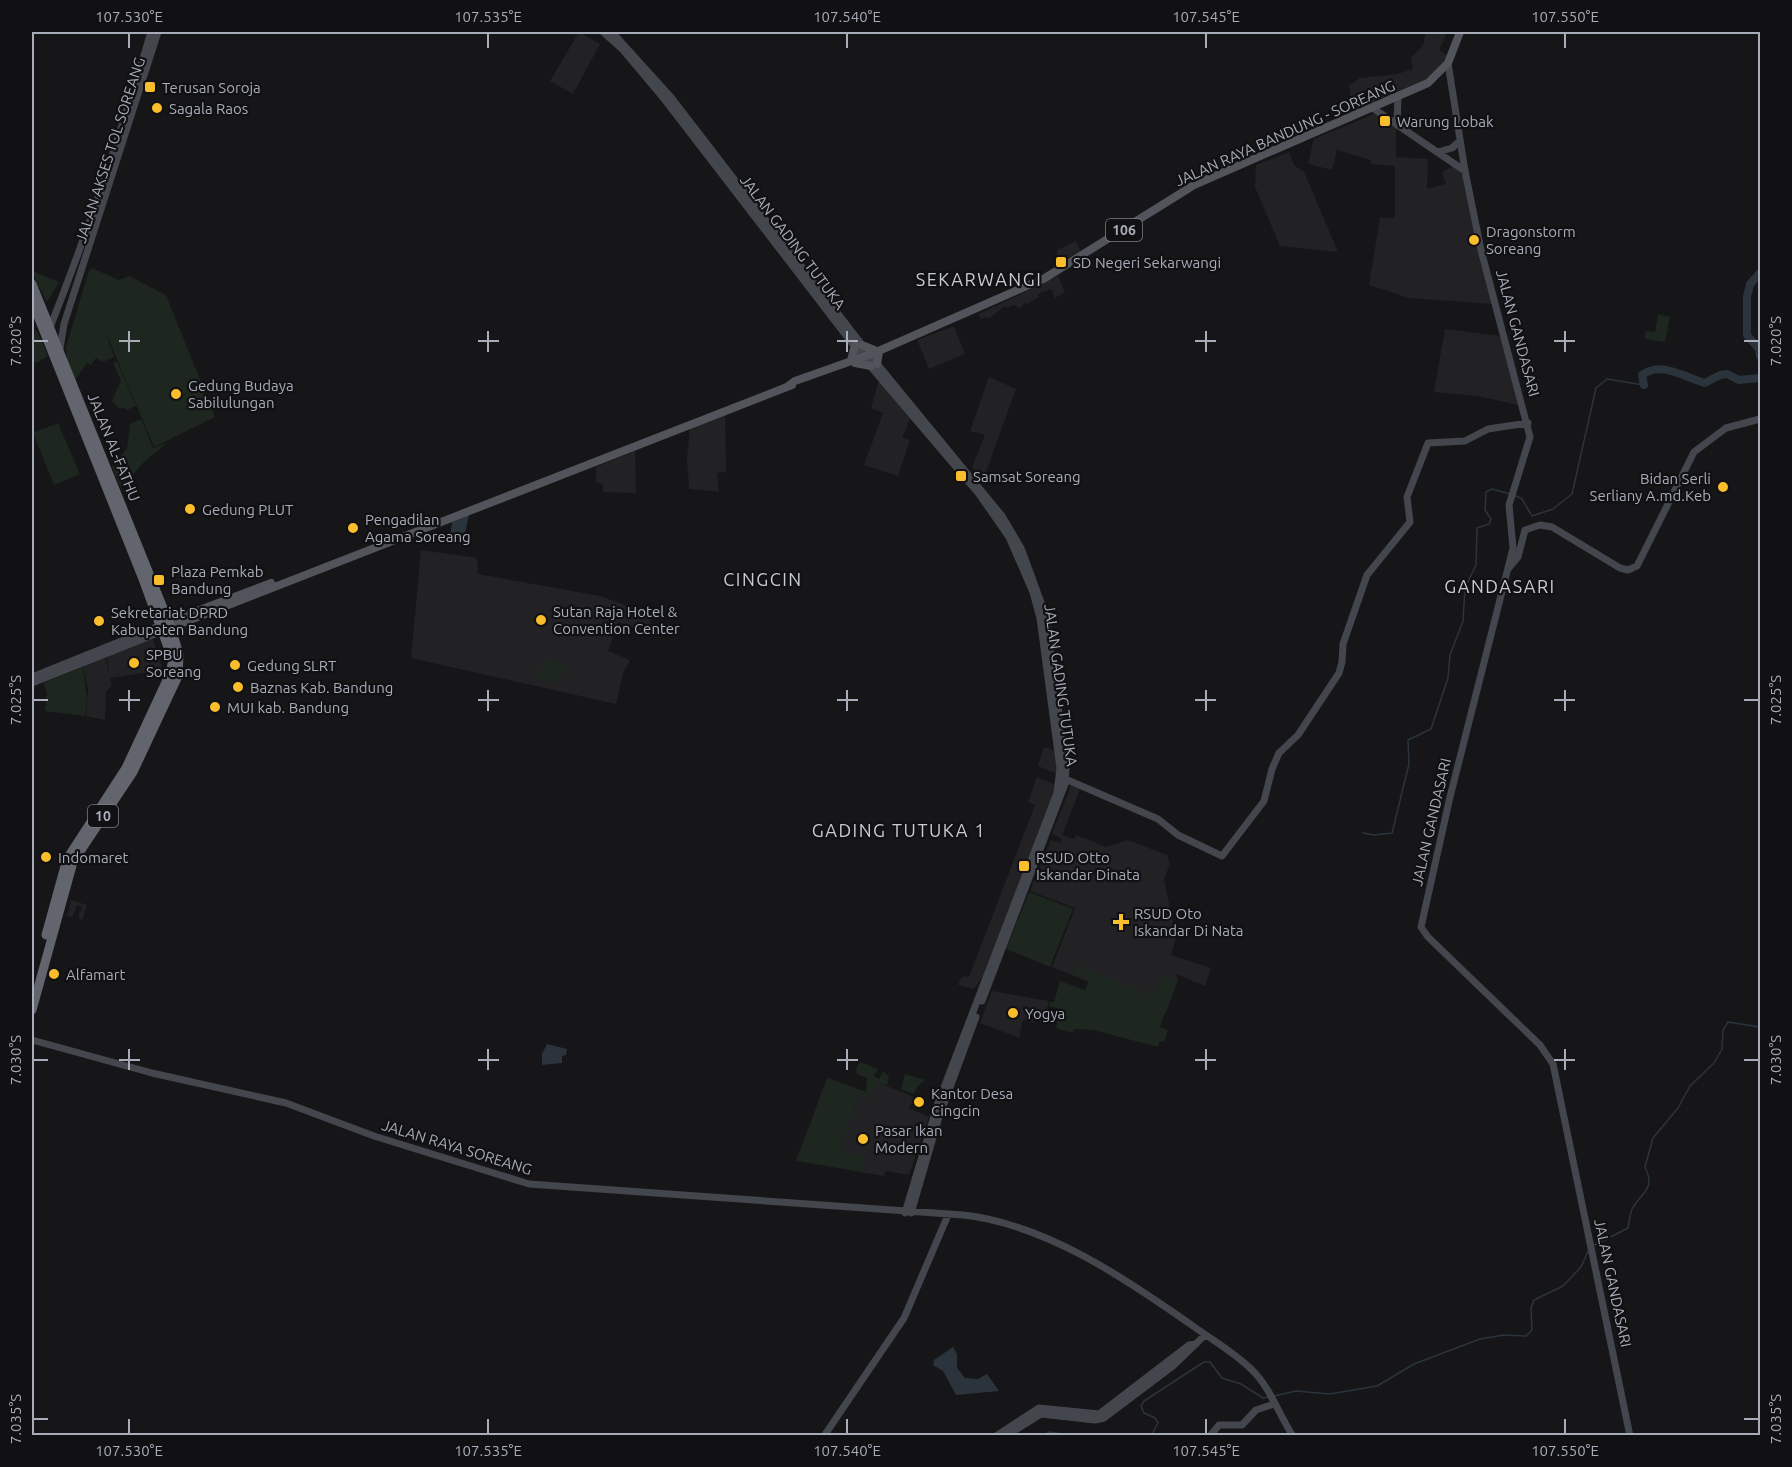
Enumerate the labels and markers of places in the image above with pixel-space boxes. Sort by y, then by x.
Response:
place label: Terusan Soroja [162,79,261,96]
marker: Terusan Soroja [143,80,157,94]
place label: Sagala Raos [169,100,248,117]
marker: Sagala Raos [150,101,164,115]
place label: Warung Lobak [1397,113,1494,130]
marker: Warung Lobak [1378,114,1392,128]
place label: Dragonstorm Soreang [1486,223,1576,257]
marker: Dragonstorm Soreang [1467,233,1481,247]
place label: SD Negeri Sekarwangi [1073,254,1221,271]
marker: SD Negeri Sekarwangi [1054,255,1068,269]
place label: Gedung Budaya Sabilulungan [188,377,294,411]
marker: Gedung Budaya Sabilulungan [169,387,183,401]
place label: Samsat Soreang [973,468,1081,485]
marker: Samsat Soreang [954,469,968,483]
place label: Bidan Serli Serliany A.md.Keb [1590,470,1711,504]
marker: Bidan Serli Serliany A.md.Keb [1716,480,1730,494]
place label: Gedung PLUT [202,501,294,518]
marker: Gedung PLUT [183,502,197,516]
place label: Pengadilan Agama Soreang [365,511,471,545]
marker: Pengadilan Agama Soreang [346,521,360,535]
place label: Plaza Pemkab Bandung [171,563,264,597]
marker: Plaza Pemkab Bandung [152,573,166,587]
place label: Sutan Raja Hotel & Convention Center [553,603,680,637]
place label: Sekretariat DPRD Kabupaten Bandung [111,604,248,638]
marker: Sutan Raja Hotel & Convention Center [534,613,548,627]
marker: Sekretariat DPRD Kabupaten Bandung [92,614,106,628]
place label: SPBU Soreang [146,646,202,680]
marker: SPBU Soreang [127,656,141,670]
place label: Gedung SLRT [247,657,337,674]
marker: Gedung SLRT [228,658,242,672]
place label: Baznas Kab. Bandung [250,679,393,696]
marker: Baznas Kab. Bandung [231,680,245,694]
place label: MUI kab. Bandung [227,699,349,716]
marker: MUI kab. Bandung [208,700,222,714]
place label: Indomaret [58,849,129,866]
place label: RSUD Otto Iskandar Dinata [1036,849,1140,883]
marker: Indomaret [39,850,53,864]
marker: RSUD Otto Iskandar Dinata [1017,859,1031,873]
place label: RSUD Oto Iskandar Di Nata [1134,905,1243,939]
marker: RSUD Oto Iskandar Di Nata [1112,913,1130,931]
place label: Alfamart [66,966,125,983]
marker: Alfamart [47,967,61,981]
place label: Yogya [1025,1005,1065,1022]
marker: Yogya [1006,1006,1020,1020]
place label: Kantor Desa Cingcin [931,1085,1013,1119]
marker: Kantor Desa Cingcin [912,1095,926,1109]
place label: Pasar Ikan Modern [875,1122,943,1156]
marker: Pasar Ikan Modern [856,1132,870,1146]

